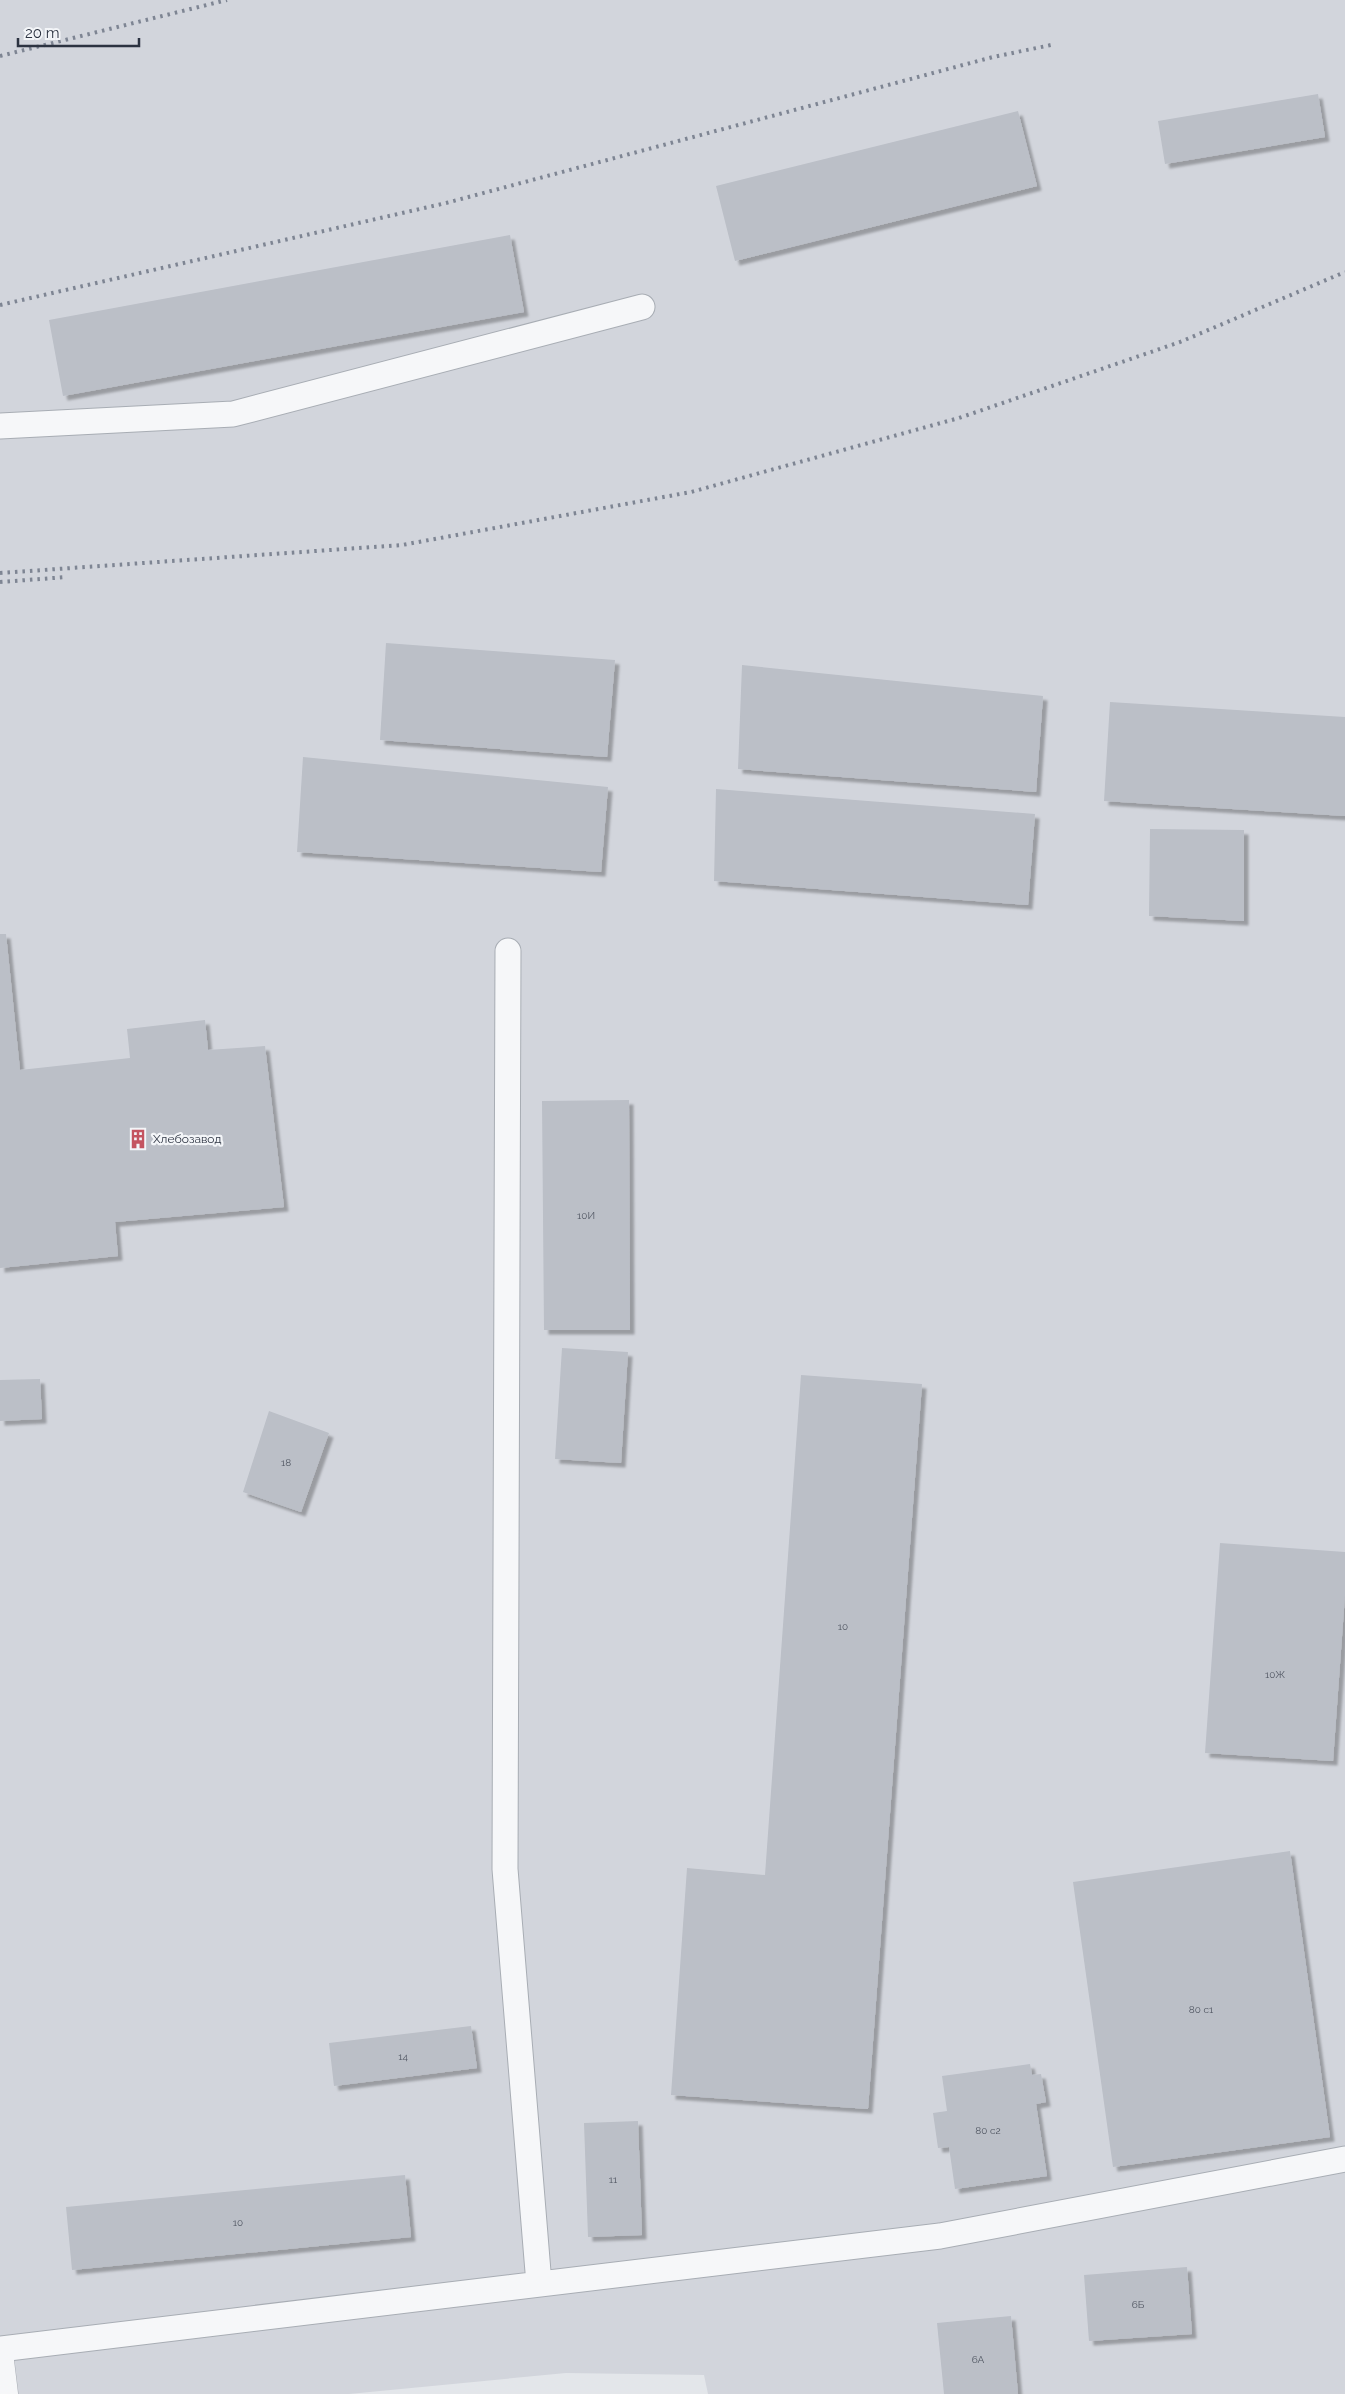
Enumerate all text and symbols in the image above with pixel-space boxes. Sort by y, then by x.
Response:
scale bar [18,15,139,47]
text: 20 m [25,24,60,42]
building icon: Хлебозавод [127,1128,149,1150]
place label: Хлебозавод [153,1132,222,1146]
house number: 10И [577,1210,595,1221]
house number: 18 [281,1457,291,1468]
house number: 10 [838,1621,848,1632]
house number: 10Ж [1265,1669,1285,1680]
house number: 80 с1 [1189,2004,1214,2015]
house number: 14 [398,2051,408,2062]
house number: 80 с2 [975,2125,1001,2136]
house number: 11 [609,2174,618,2185]
house number: 10 [233,2217,243,2228]
house number: 6Б [1132,2299,1145,2310]
house number: 6А [972,2354,985,2365]

